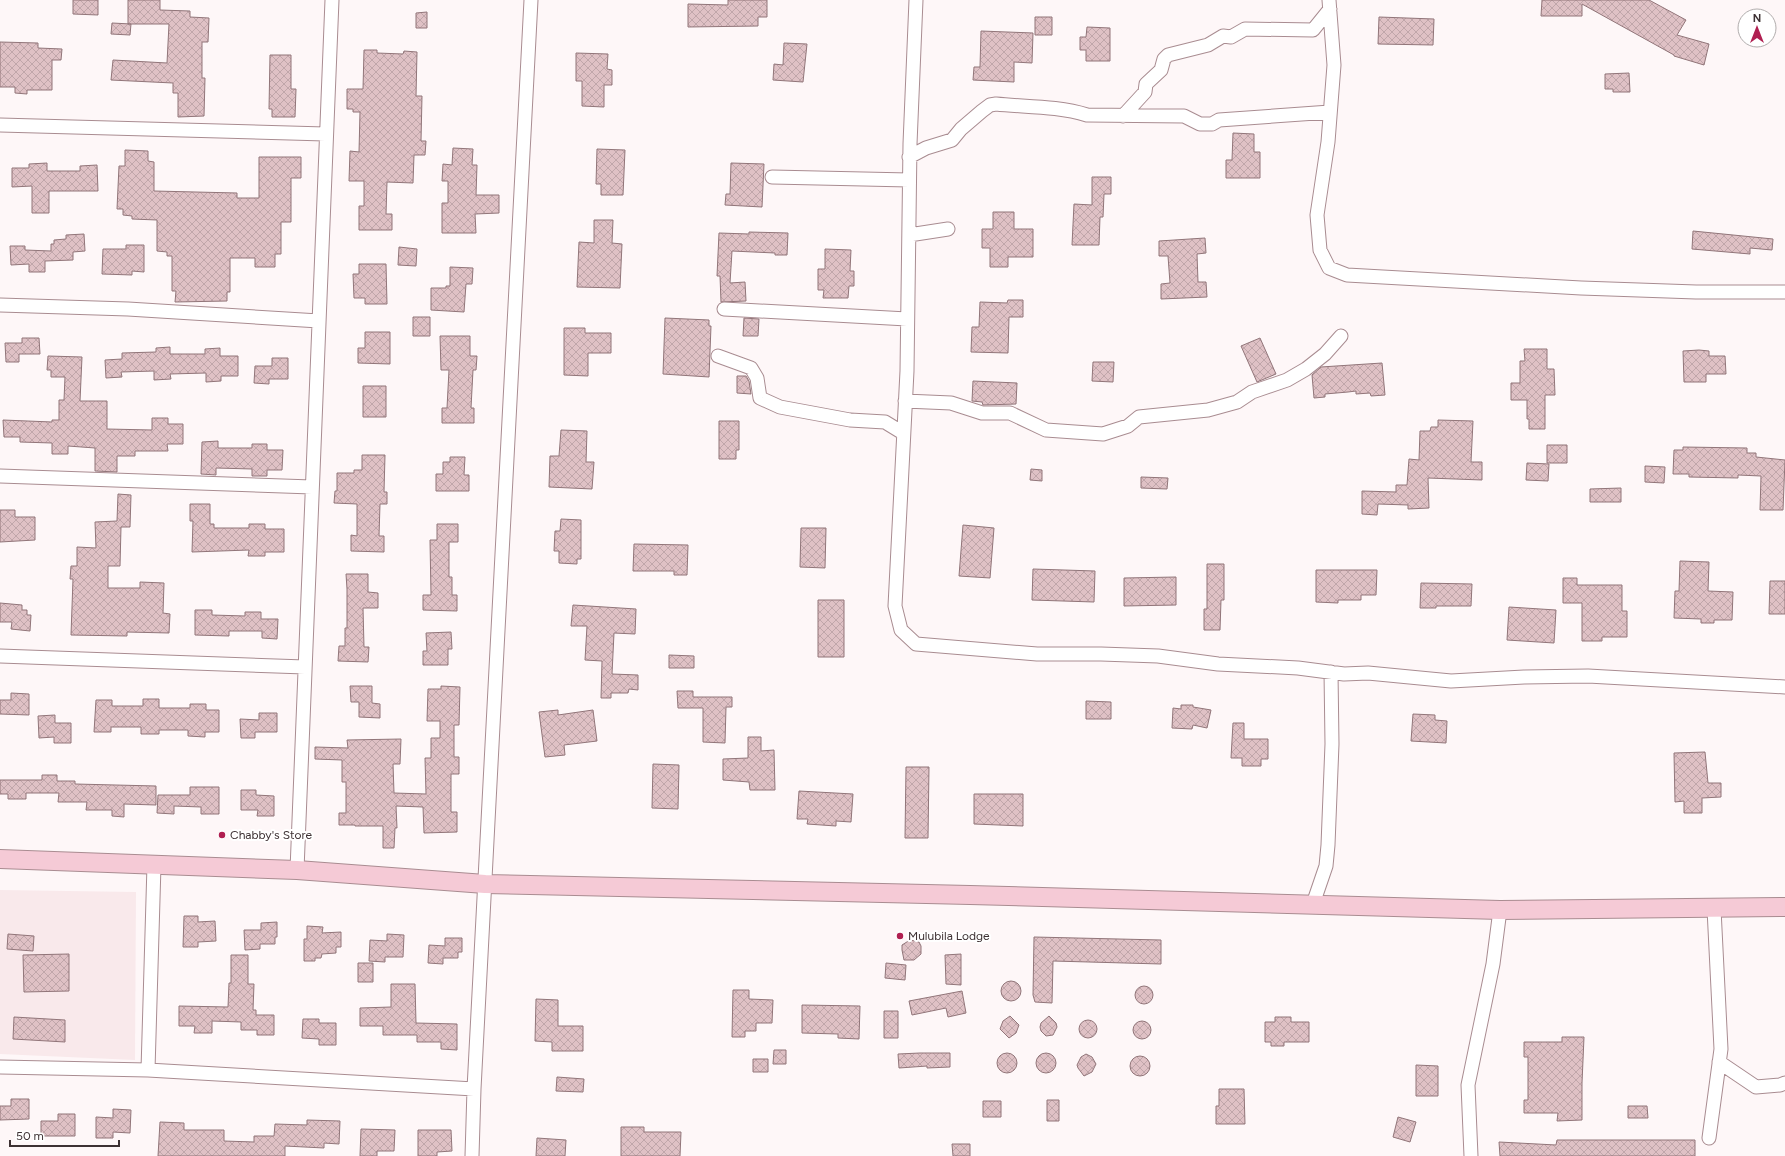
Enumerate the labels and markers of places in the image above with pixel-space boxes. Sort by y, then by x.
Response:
place label: Chabby's Store [230,828,313,842]
marker: Chabby's Store [217,830,227,840]
place label: Mulubila Lodge [908,929,990,943]
marker: Mulubila Lodge [895,931,905,941]

